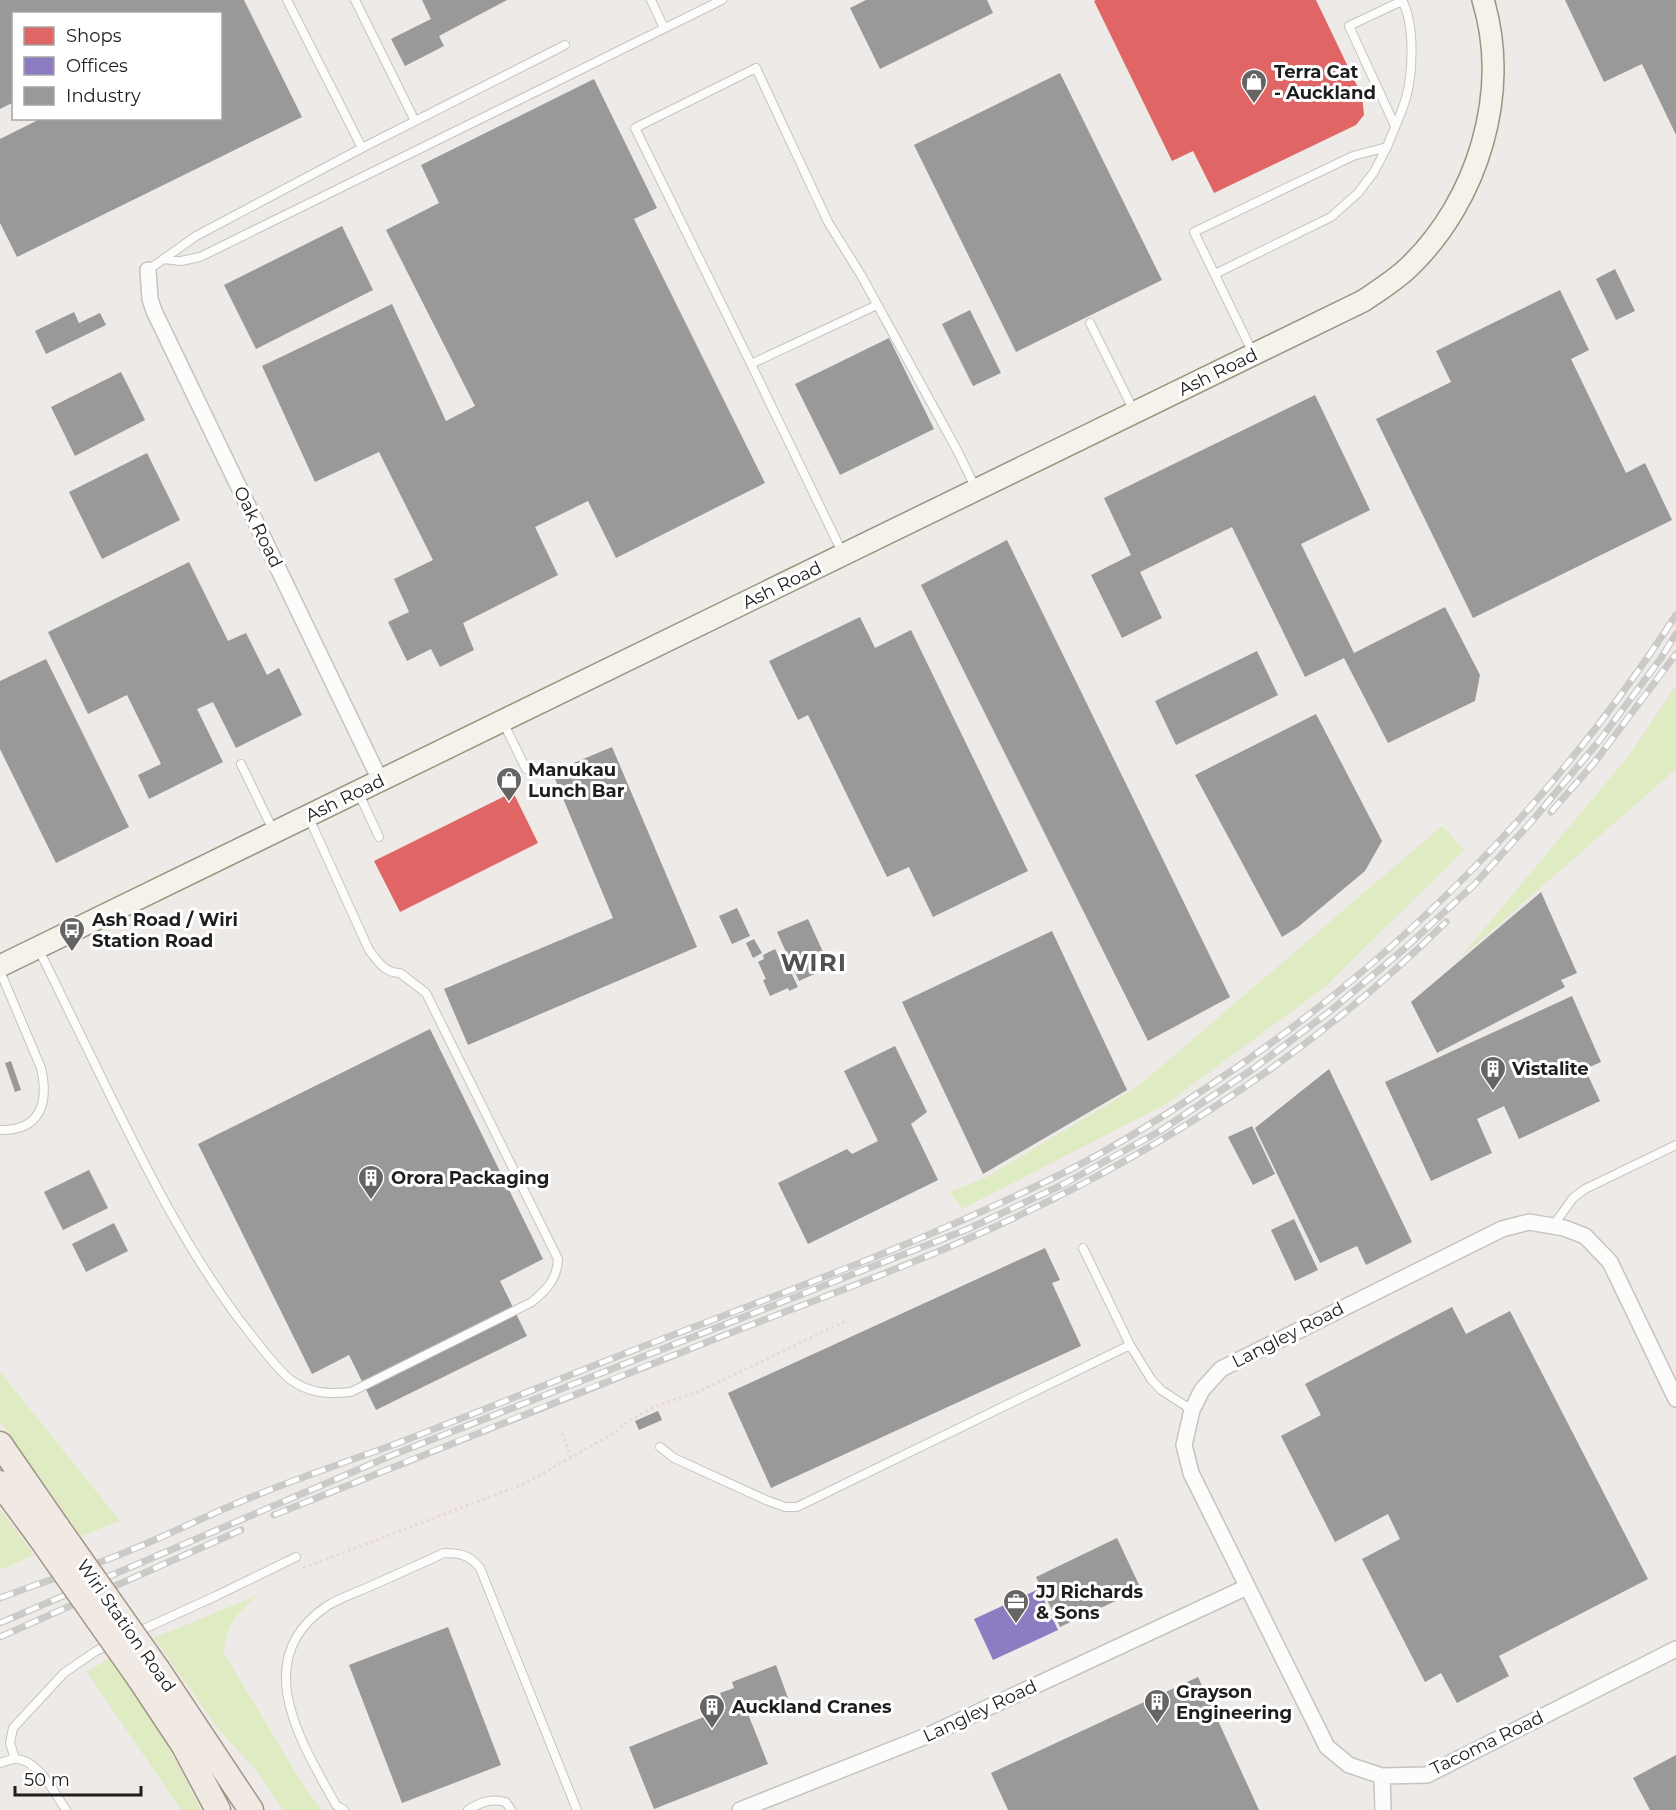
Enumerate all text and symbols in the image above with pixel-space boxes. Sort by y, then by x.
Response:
legend [12,12,222,120]
text: Shops [66,25,122,47]
text: Offices [66,55,128,77]
place label: Terra Cat - Auckland [1274,61,1376,104]
shop icon: Terra Cat - Auckland [1239,67,1269,105]
text: Industry [66,85,141,107]
street label: Ash Road [1175,343,1261,401]
street label: Oak Road [229,483,287,571]
street label: Ash Road [739,556,825,614]
place label: Manukau Lunch Bar [528,759,625,802]
shop icon: Manukau Lunch Bar [494,765,524,803]
street label: Ash Road [302,769,388,827]
place label: Ash Road / Wiri Station Road [91,909,238,952]
bus stop icon: Ash Road / Wiri Station Road [57,915,87,953]
district label: WIRI [781,948,847,977]
building icon: Vistalite [1478,1054,1508,1092]
place label: Vistalite [1511,1058,1589,1080]
building icon: Orora Packaging [356,1163,386,1201]
place label: Orora Packaging [391,1167,549,1189]
street label: Langley Road [1228,1297,1348,1373]
street label: Wiri Station Road [72,1555,180,1697]
place label: JJ Richards & Sons [1035,1581,1143,1624]
office icon: JJ Richards & Sons [1001,1587,1031,1625]
street label: Langley Road [920,1675,1040,1747]
place label: Grayson Engineering [1176,1681,1292,1724]
building icon: Grayson Engineering [1142,1687,1172,1725]
building icon: Auckland Cranes [697,1692,727,1730]
place label: Auckland Cranes [731,1696,892,1718]
street label: Tacoma Road [1427,1706,1547,1780]
scale bar [15,1759,141,1797]
text: 50 m [24,1769,70,1791]

